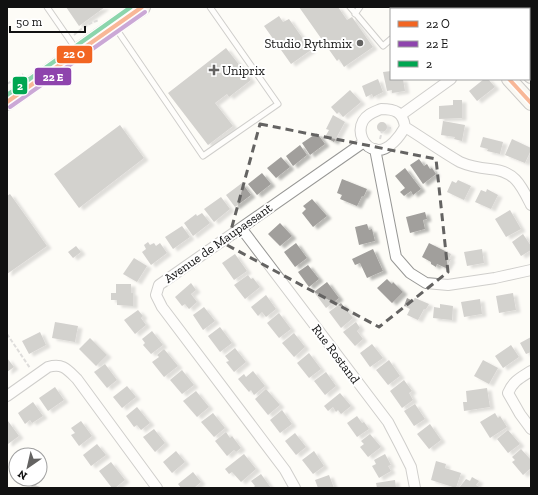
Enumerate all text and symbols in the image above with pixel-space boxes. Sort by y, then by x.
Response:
scale bar [10,8,85,34]
legend [390,8,530,80]
text: 50 m [16,15,43,29]
text: 22 O [426,17,450,31]
place label: Studio Rythmix [264,36,352,51]
text: 22 E [426,37,448,51]
marker: Studio Rythmix [355,38,365,48]
line badge: 22 O [56,45,93,64]
text: 22 O [63,48,85,61]
text: 2 [426,57,432,71]
place label: Uniprix [222,63,265,78]
marker: Uniprix [209,65,219,75]
line badge: 22 E [34,67,72,86]
text: 22 E [43,71,64,84]
line badge: 2 [12,76,28,95]
text: 2 [17,80,23,93]
street label: Avenue de Maupassant [161,200,275,286]
street label: Rue Rostand [309,321,363,387]
north arrow [8,447,48,487]
text: N [15,467,30,483]

